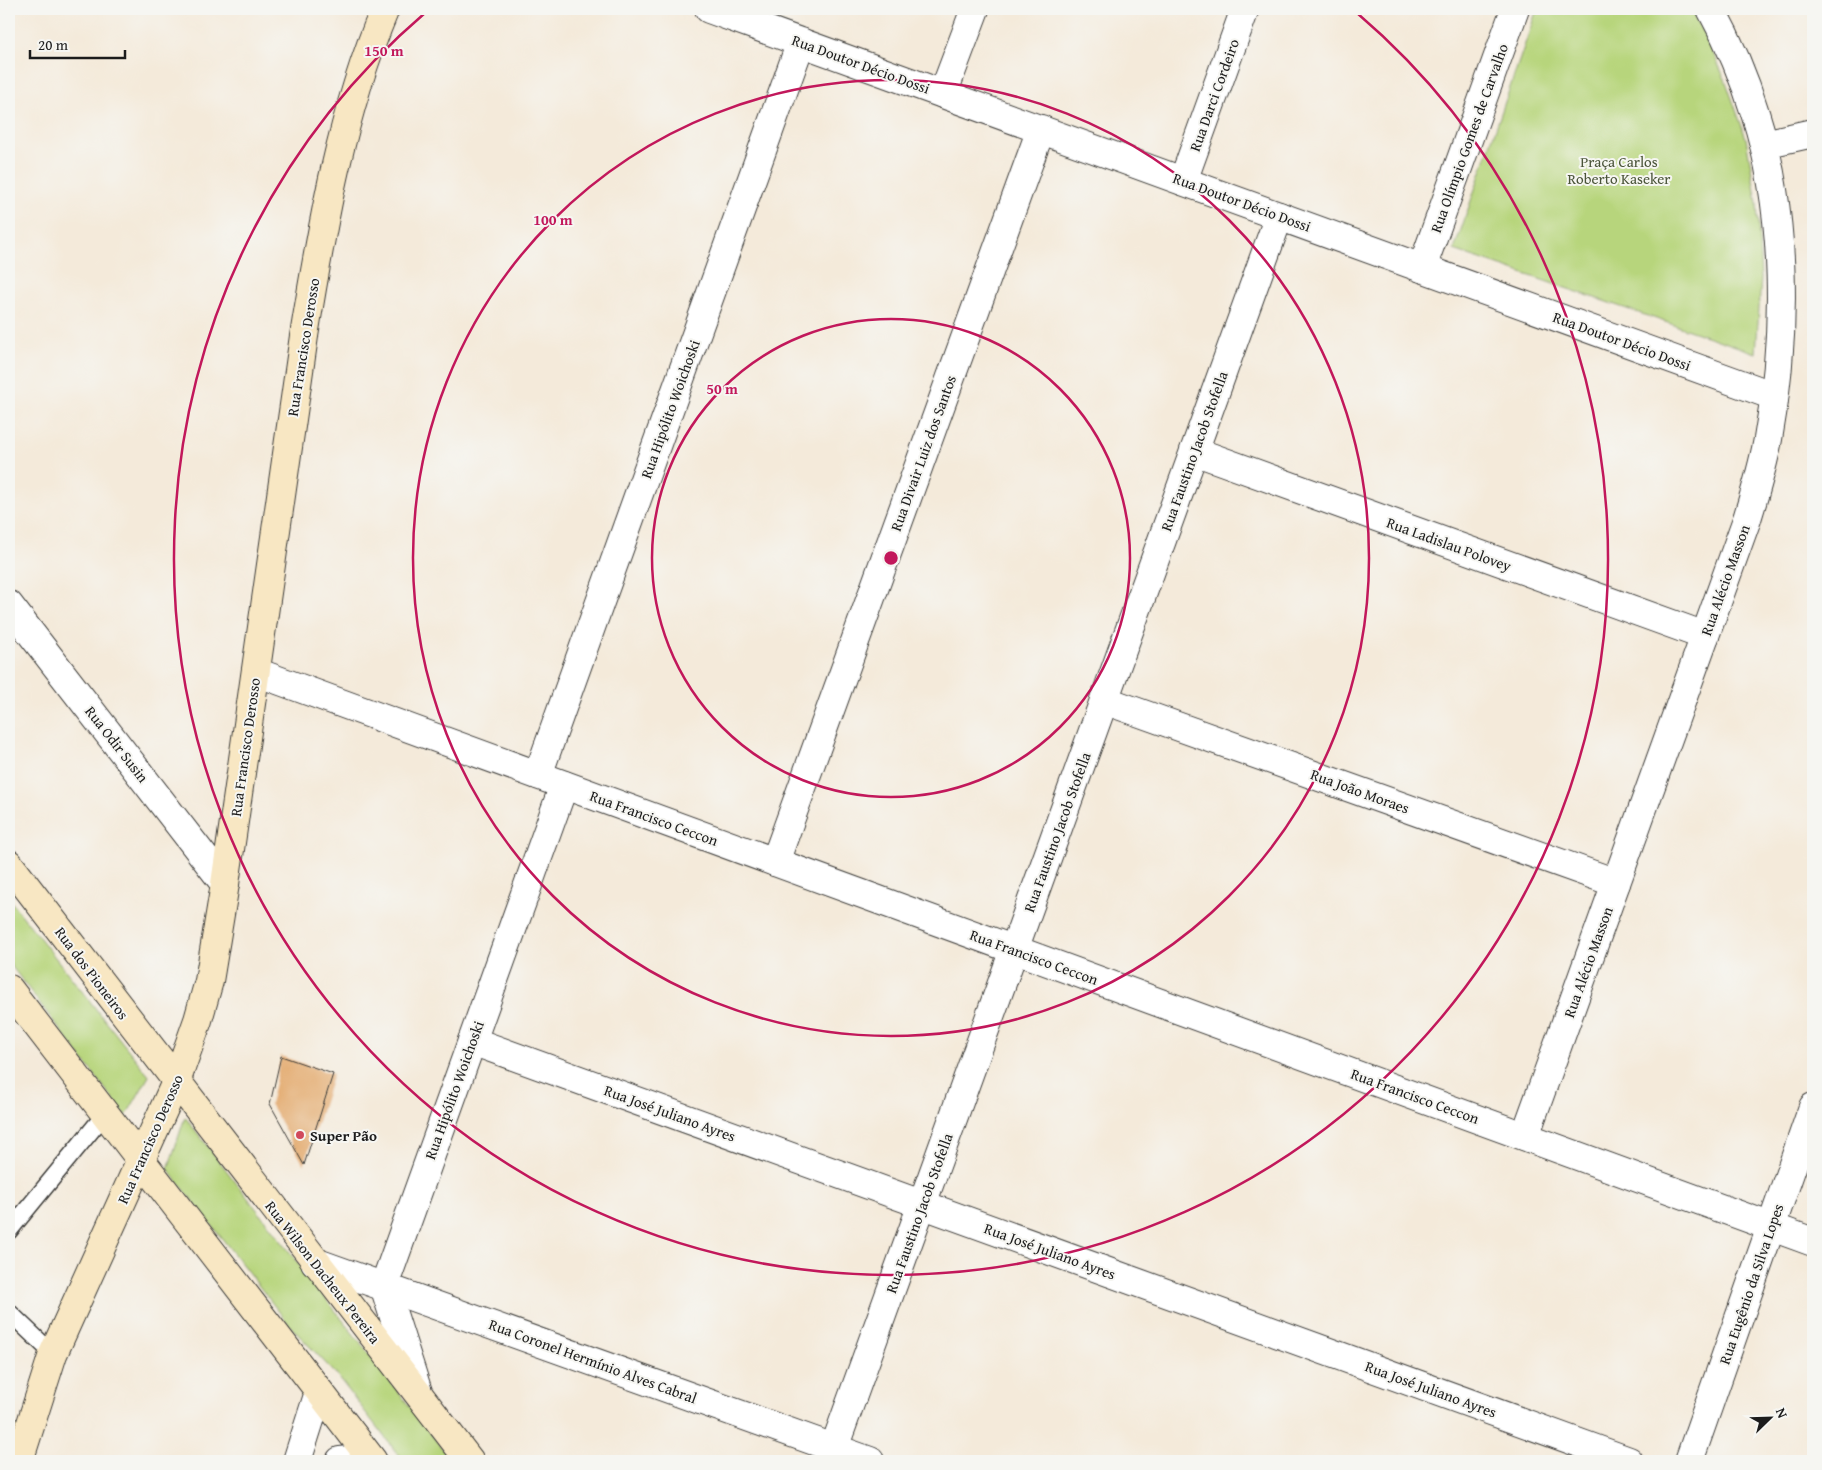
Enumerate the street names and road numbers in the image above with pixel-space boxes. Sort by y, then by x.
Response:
street label: Rua Doutor Décio Dossi [789,29,933,99]
street label: Rua Darci Cordeiro [1184,36,1244,154]
street label: Rua Olímpio Gomes de Carvalho [1425,40,1513,235]
street label: Rua Doutor Décio Dossi [1170,167,1314,237]
street label: Rua Francisco Derosso [282,276,324,418]
street label: Rua Doutor Décio Dossi [1550,306,1694,376]
street label: Rua Hipólito Woichoski [635,337,705,481]
street label: Rua Faustino Jacob Stofella [1155,368,1233,534]
street label: Rua Divair Luiz dos Santos [885,372,961,534]
street label: Rua Ladislau Polovey [1384,512,1515,577]
street label: Rua Alécio Masson [1695,521,1755,638]
street label: Rua Francisco Derosso [225,676,265,818]
street label: Rua Odir Susin [80,701,154,787]
street label: Rua Faustino Jacob Stofella [1018,749,1096,915]
street label: Rua João Moraes [1308,763,1412,819]
street label: Rua Francisco Ceccon [587,785,722,851]
street label: Rua Alécio Masson [1558,903,1618,1020]
street label: Rua dos Pioneiros [50,922,134,1024]
street label: Rua Francisco Ceccon [967,924,1102,990]
street label: Rua Hipólito Woichoski [419,1018,489,1162]
street label: Rua Francisco Ceccon [1348,1063,1483,1129]
street label: Rua Francisco Derosso [112,1071,188,1207]
street label: Rua José Juliano Ayres [601,1079,739,1147]
street label: Rua Faustino Jacob Stofella [880,1130,958,1296]
street label: Rua Wilson Dacheux Pereira [260,1196,386,1348]
street label: Rua Eugênio da Silva Lopes [1714,1201,1788,1367]
street label: Rua José Juliano Ayres [981,1217,1119,1285]
street label: Rua Coronel Hermínio Alves Cabral [486,1314,700,1408]
street label: Rua José Juliano Ayres [1362,1355,1500,1423]

